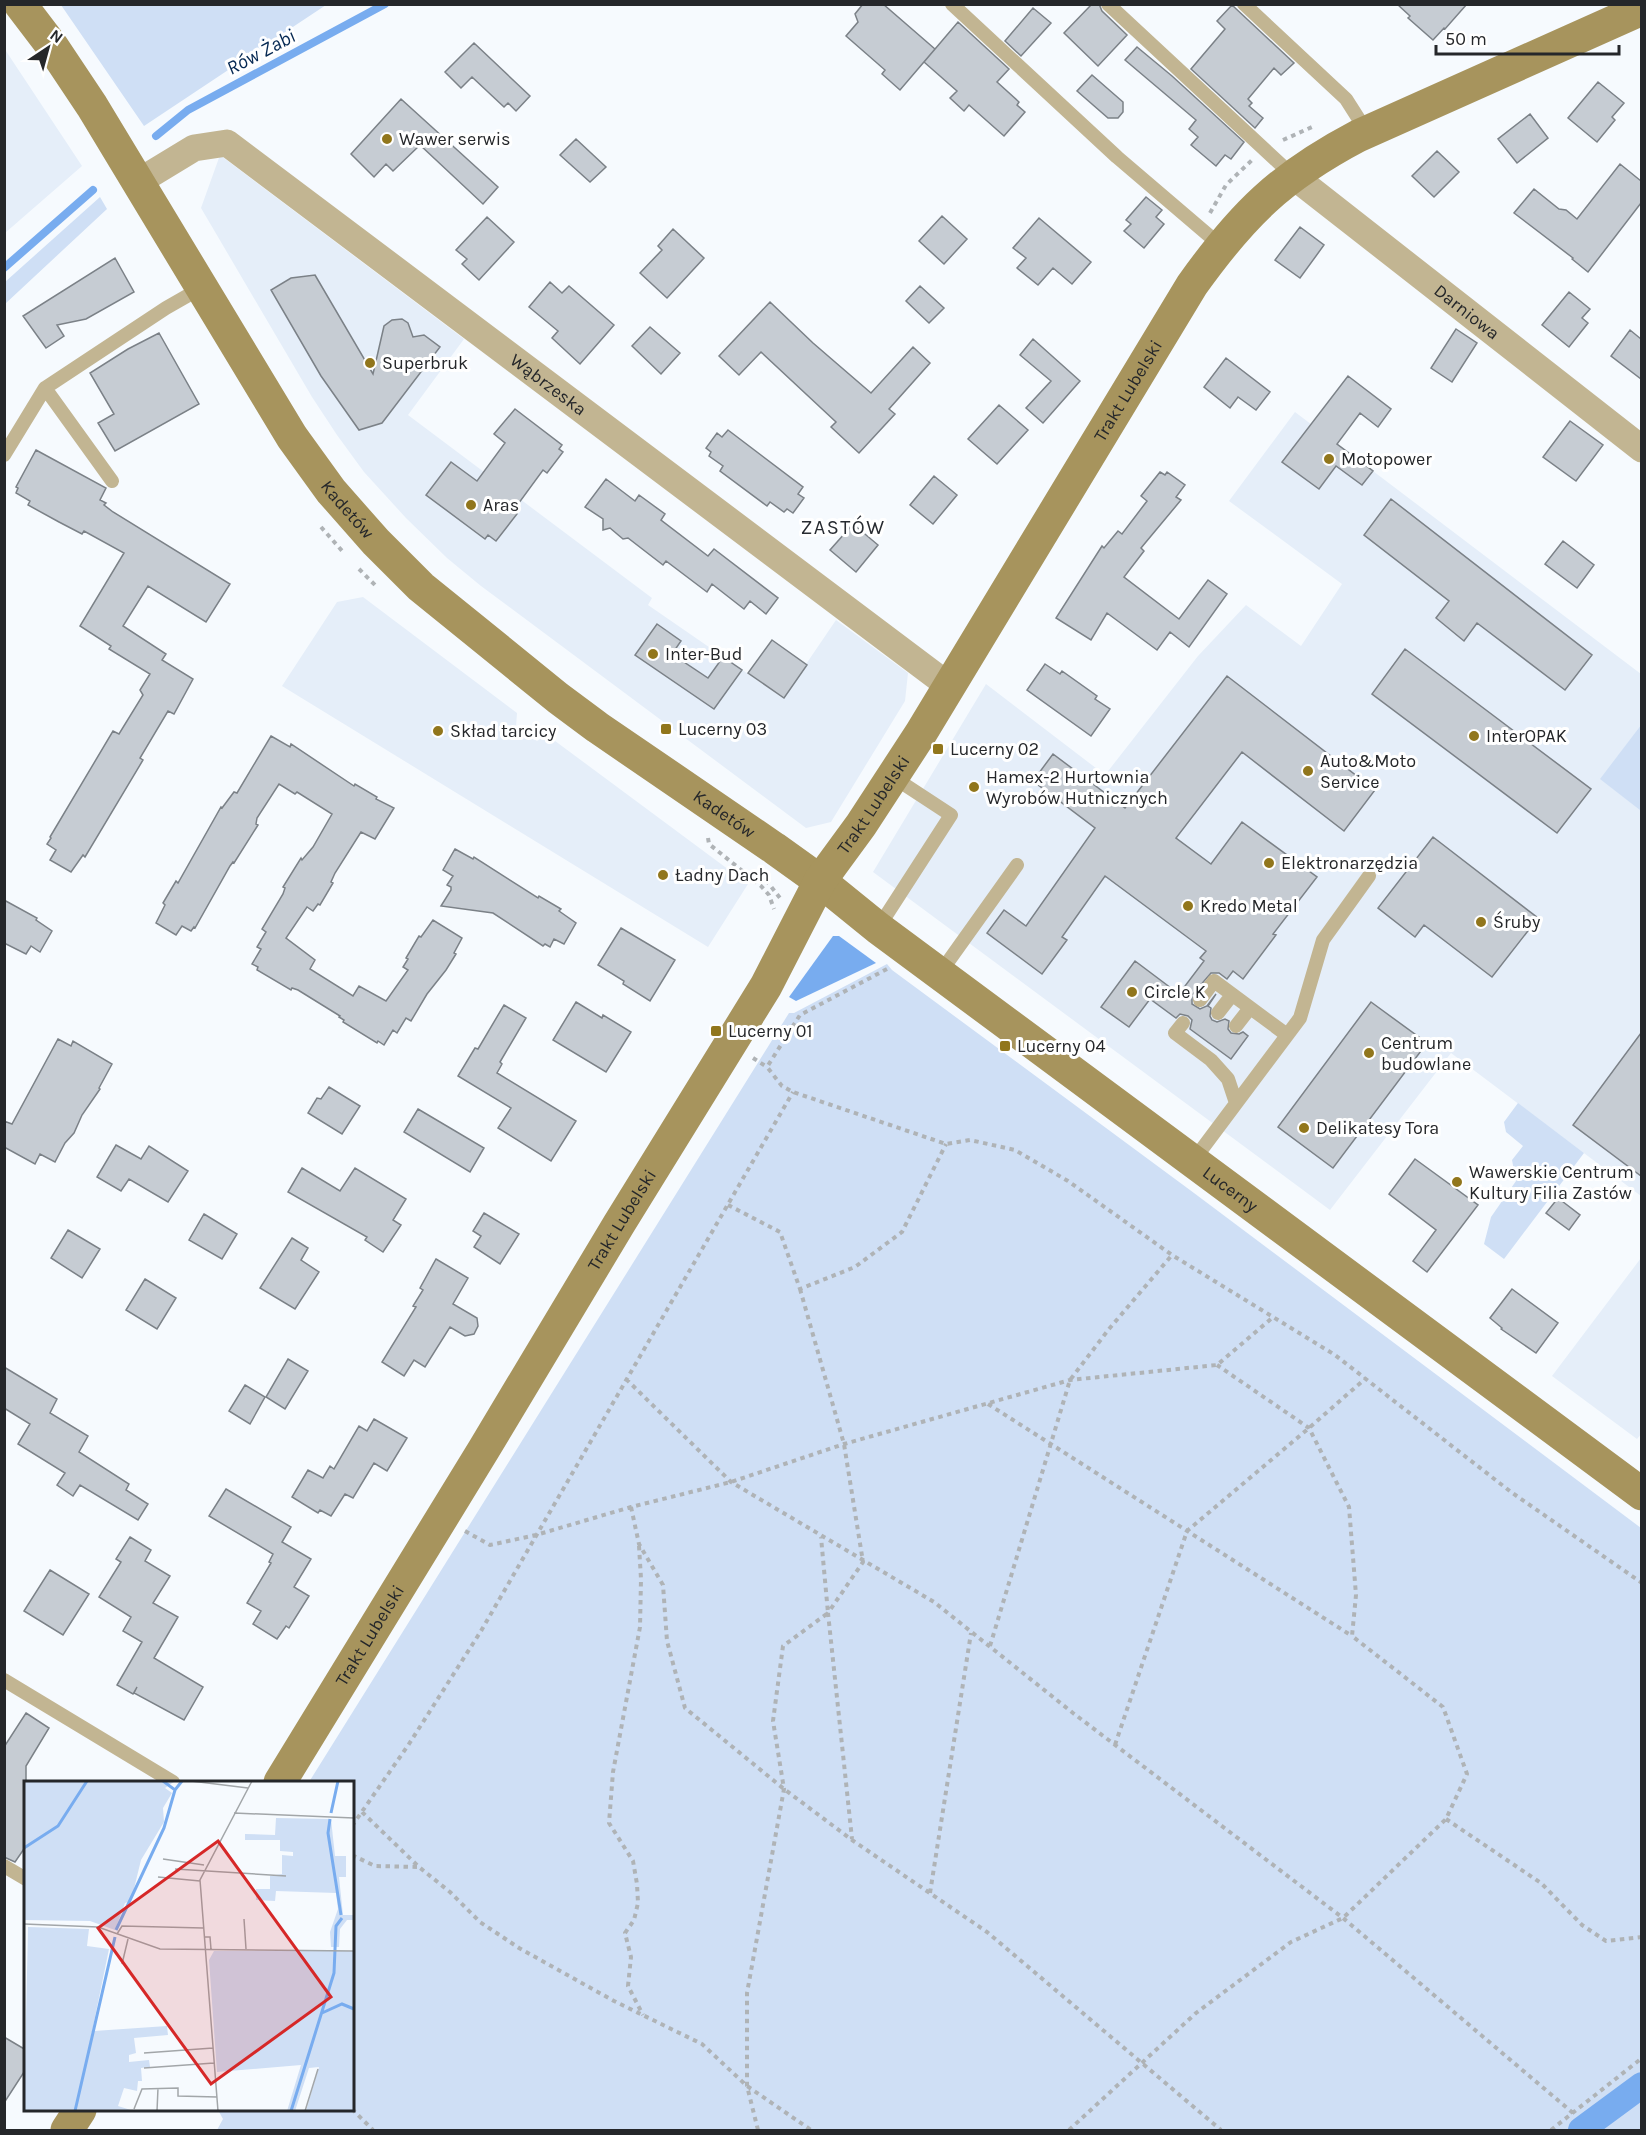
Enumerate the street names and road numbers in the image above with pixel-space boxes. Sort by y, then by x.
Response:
street label: Darniowa [1430,279,1504,344]
street label: Trakt Lubelski [1089,336,1167,445]
street label: Wąbrzeska [506,349,591,421]
street label: Kadetów [316,476,379,543]
street label: Trakt Lubelski [832,751,915,858]
street label: Kadetów [689,785,760,843]
street label: Lucerny [1198,1161,1263,1217]
street label: Trakt Lubelski [583,1165,661,1274]
street label: Trakt Lubelski [331,1581,409,1690]

